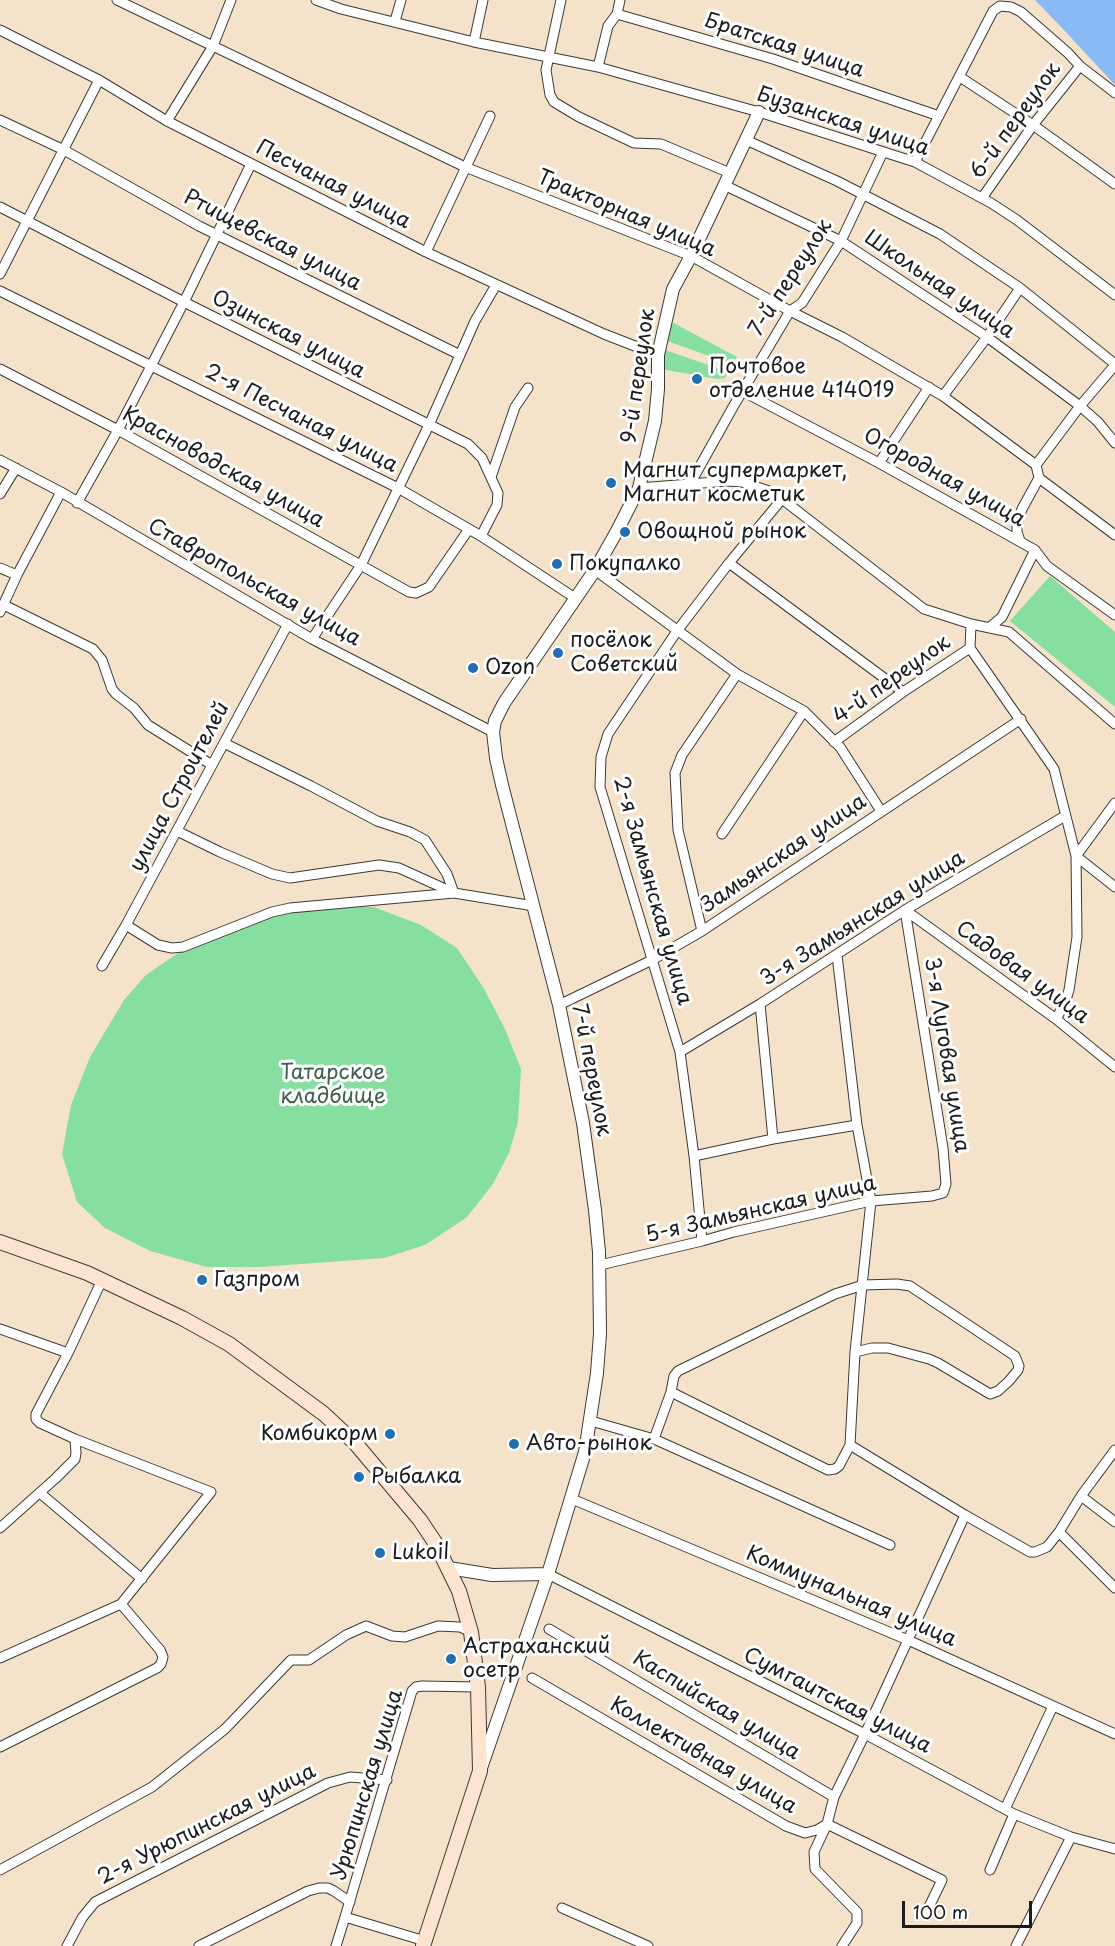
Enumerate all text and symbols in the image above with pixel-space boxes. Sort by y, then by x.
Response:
street label: Братская улица [701,8,867,84]
street label: 6-й переулок [965,58,1067,184]
street label: Бузанская улица [754,82,932,162]
street label: Песчаная улица [252,135,414,235]
street label: Тракторная улица [533,165,719,263]
street label: Ртищевская улица [179,185,365,297]
street label: 7-й переулок [744,215,838,341]
street label: Школьная улица [859,225,1019,345]
street label: Озинская улица [207,286,369,384]
street label: 9-й переулок [617,307,661,445]
place label: Почтовое отделение 414019 [709,354,895,404]
street label: 2-я Песчаная улица [200,359,402,479]
marker: Почтовое отделение 414019 [690,372,704,386]
street label: Красноводская улица [118,402,328,534]
street label: Огородная улица [859,423,1029,533]
place label: Магнит супермаркет, Магнит косметик [623,458,847,508]
marker: Магнит супермаркет, Магнит косметик [604,476,618,490]
street label: Ставропольская улица [143,514,365,652]
place label: Овощной рынок [637,519,806,545]
marker: Овощной рынок [618,525,632,539]
place label: Покупалко [569,551,681,577]
marker: Покупалко [550,557,564,571]
place label: посёлок Советский [570,628,678,678]
street label: 4-й переулок [829,630,955,730]
marker: посёлок Советский [551,646,565,660]
place label: Ozon [485,655,535,681]
marker: Ozon [466,661,480,675]
street label: улица Строителей [125,698,235,876]
street label: 2-я Замьянская улица [607,774,697,1008]
street label: Замьянская улица [697,789,871,919]
street label: 3-я Замьянская улица [756,846,970,992]
street label: Садовая улица [950,916,1094,1030]
street label: 3-я Луговая улица [918,956,974,1154]
street label: 7-й переулок [566,1002,616,1138]
park label: Татарское кладбище [280,1060,386,1110]
street label: 5-я Замьянская улица [643,1171,879,1249]
place label: Газпром [214,1267,300,1293]
marker: Газпром [195,1273,209,1287]
place label: Комбикорм [261,1421,378,1447]
marker: Комбикорм [383,1427,397,1441]
place label: Авто-рынок [526,1431,652,1457]
marker: Авто-рынок [507,1437,521,1451]
place label: Рыбалка [371,1464,461,1490]
marker: Рыбалка [352,1470,366,1484]
place label: Lukoil [392,1540,449,1566]
street label: Коммунальная улица [742,1541,960,1653]
marker: Lukoil [373,1546,387,1560]
place label: Астраханский осетр [463,1634,610,1684]
street label: Сумгаитская улица [739,1643,935,1759]
street label: Каспийская улица [628,1646,804,1766]
marker: Астраханский осетр [444,1652,458,1666]
street label: Урюпинская улица [327,1687,409,1883]
street label: Коллективная улица [605,1692,801,1820]
street label: 2-я Урюпинская улица [94,1759,320,1891]
scale bar [905,1889,1036,1927]
text: 100 m [913,1898,968,1925]

